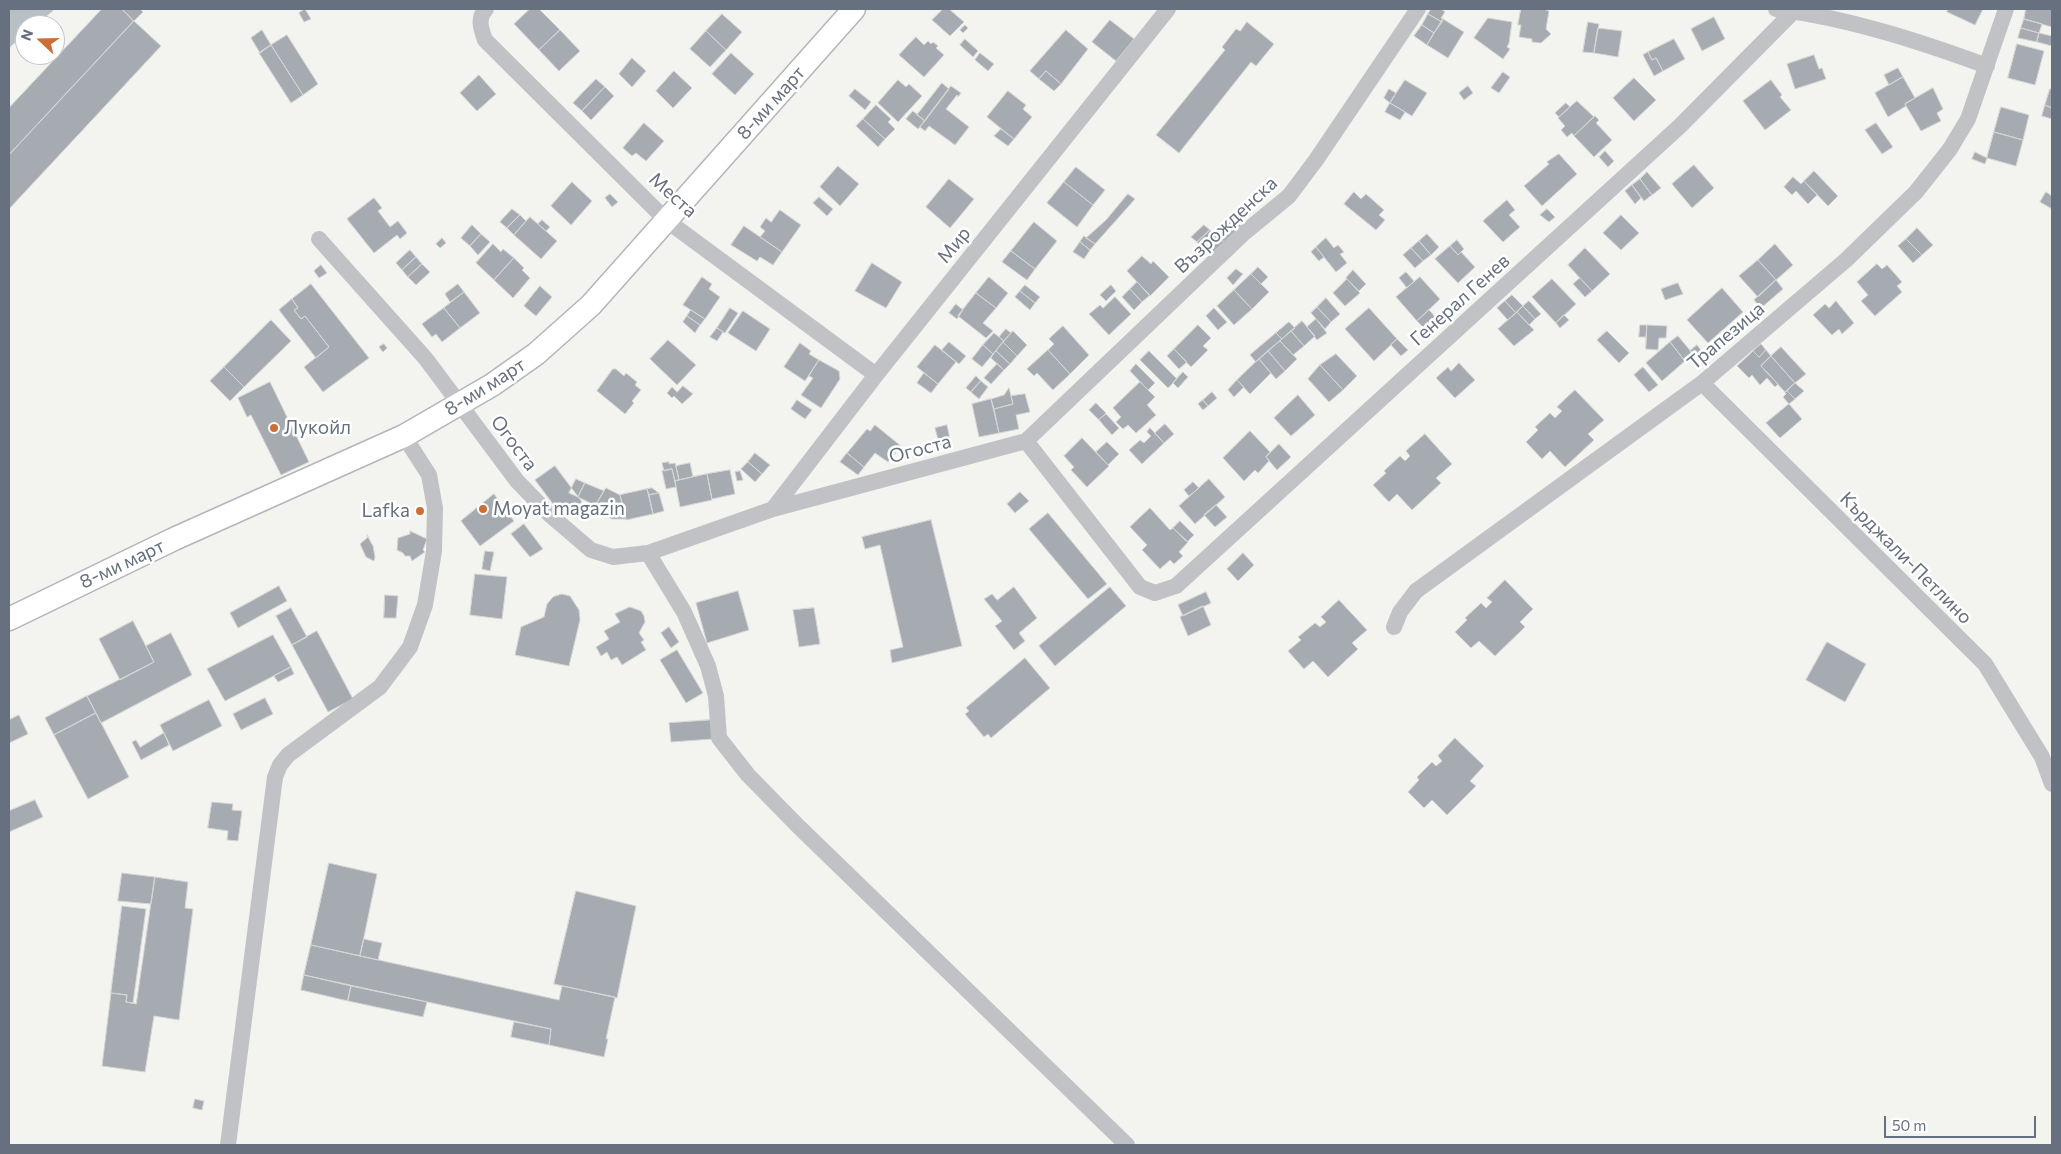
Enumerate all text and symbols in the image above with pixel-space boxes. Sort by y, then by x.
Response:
north arrow [15,15,65,65]
text: N [17,27,36,43]
street label: 8-ми март [732,62,810,144]
street label: Места [644,168,702,222]
street label: Възрожденска [1170,172,1282,278]
street label: Мир [932,222,976,268]
street label: Генерал Генев [1406,249,1514,351]
street label: Трапезица [1683,297,1769,375]
street label: 8-ми март [440,353,530,421]
street label: Огоста [486,411,542,475]
place label: Лукойл [284,417,351,439]
marker: Лукойл [268,422,280,434]
street label: Огоста [886,430,954,468]
street label: Кърджали-Петлино [1835,487,1977,629]
place label: Moyat magazin [493,498,625,520]
place label: Lafka [361,500,410,522]
marker: Moyat magazin [477,503,489,515]
marker: Lafka [414,505,426,517]
street label: 8-ми март [76,534,168,594]
scale bar [1886,1106,2038,1138]
text: 50 m [1892,1116,1926,1134]

